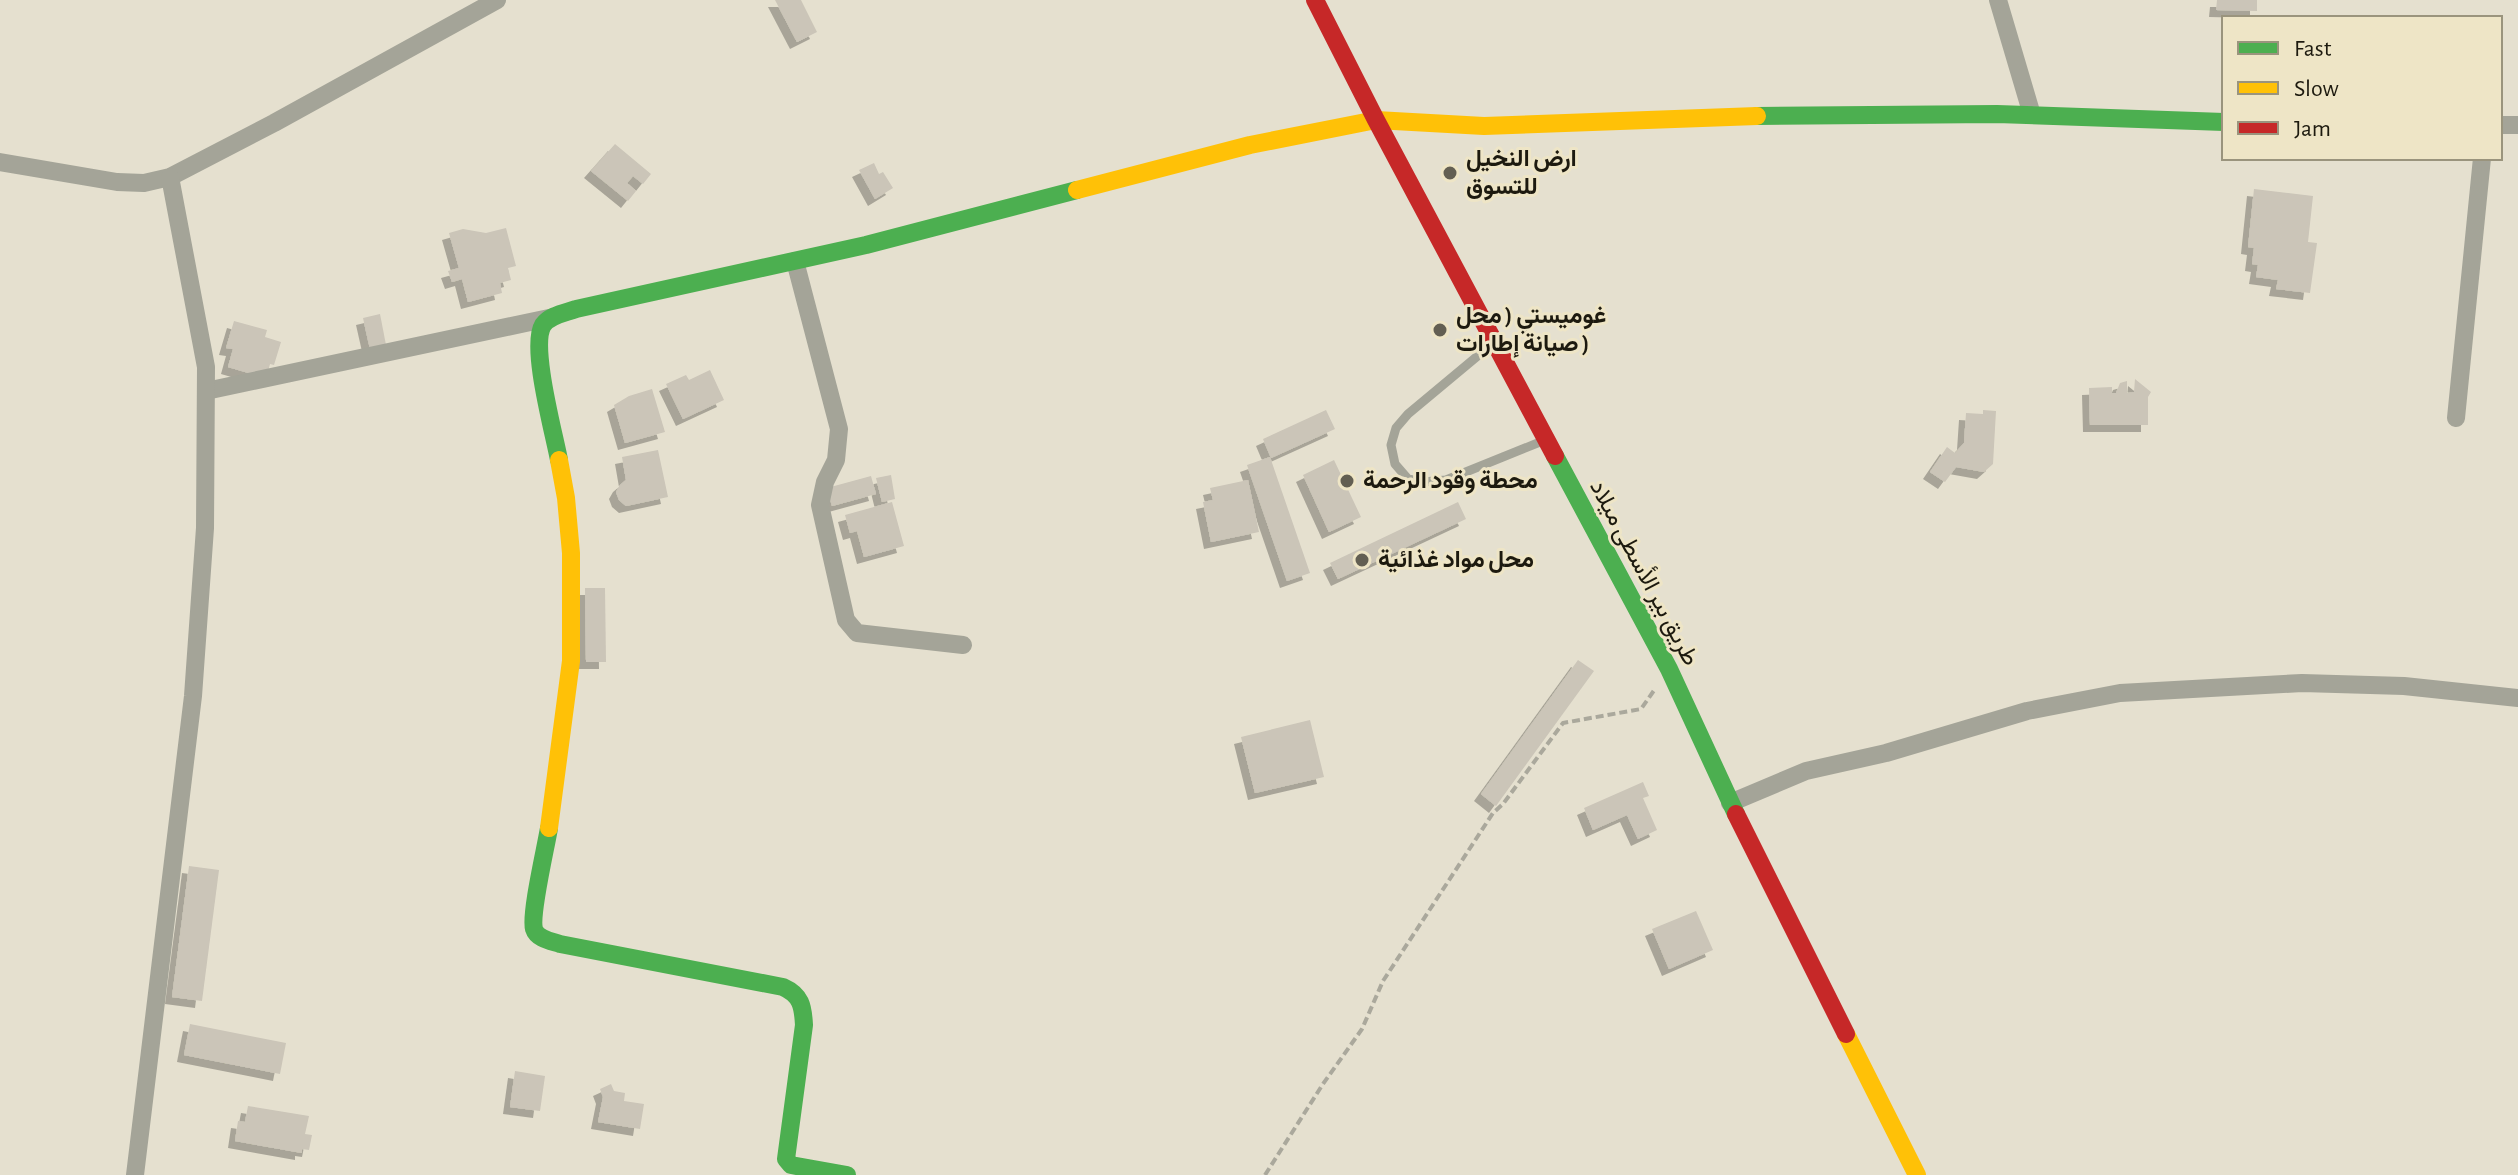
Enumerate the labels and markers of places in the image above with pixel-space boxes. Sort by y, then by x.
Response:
place label: ارض النخيل للتسوق [1466,147,1577,201]
marker: ارض النخيل للتسوق [1441,164,1459,182]
place label: غوميستي ( محل صيانة إطارات ) [1456,304,1606,358]
marker: غوميستي ( محل صيانة إطارات ) [1431,321,1449,339]
place label: محطة وقود الرحمة [1363,469,1538,495]
marker: محطة وقود الرحمة [1338,472,1356,490]
place label: محل مواد غذائية [1378,548,1534,574]
marker: محل مواد غذائية [1353,551,1371,569]

